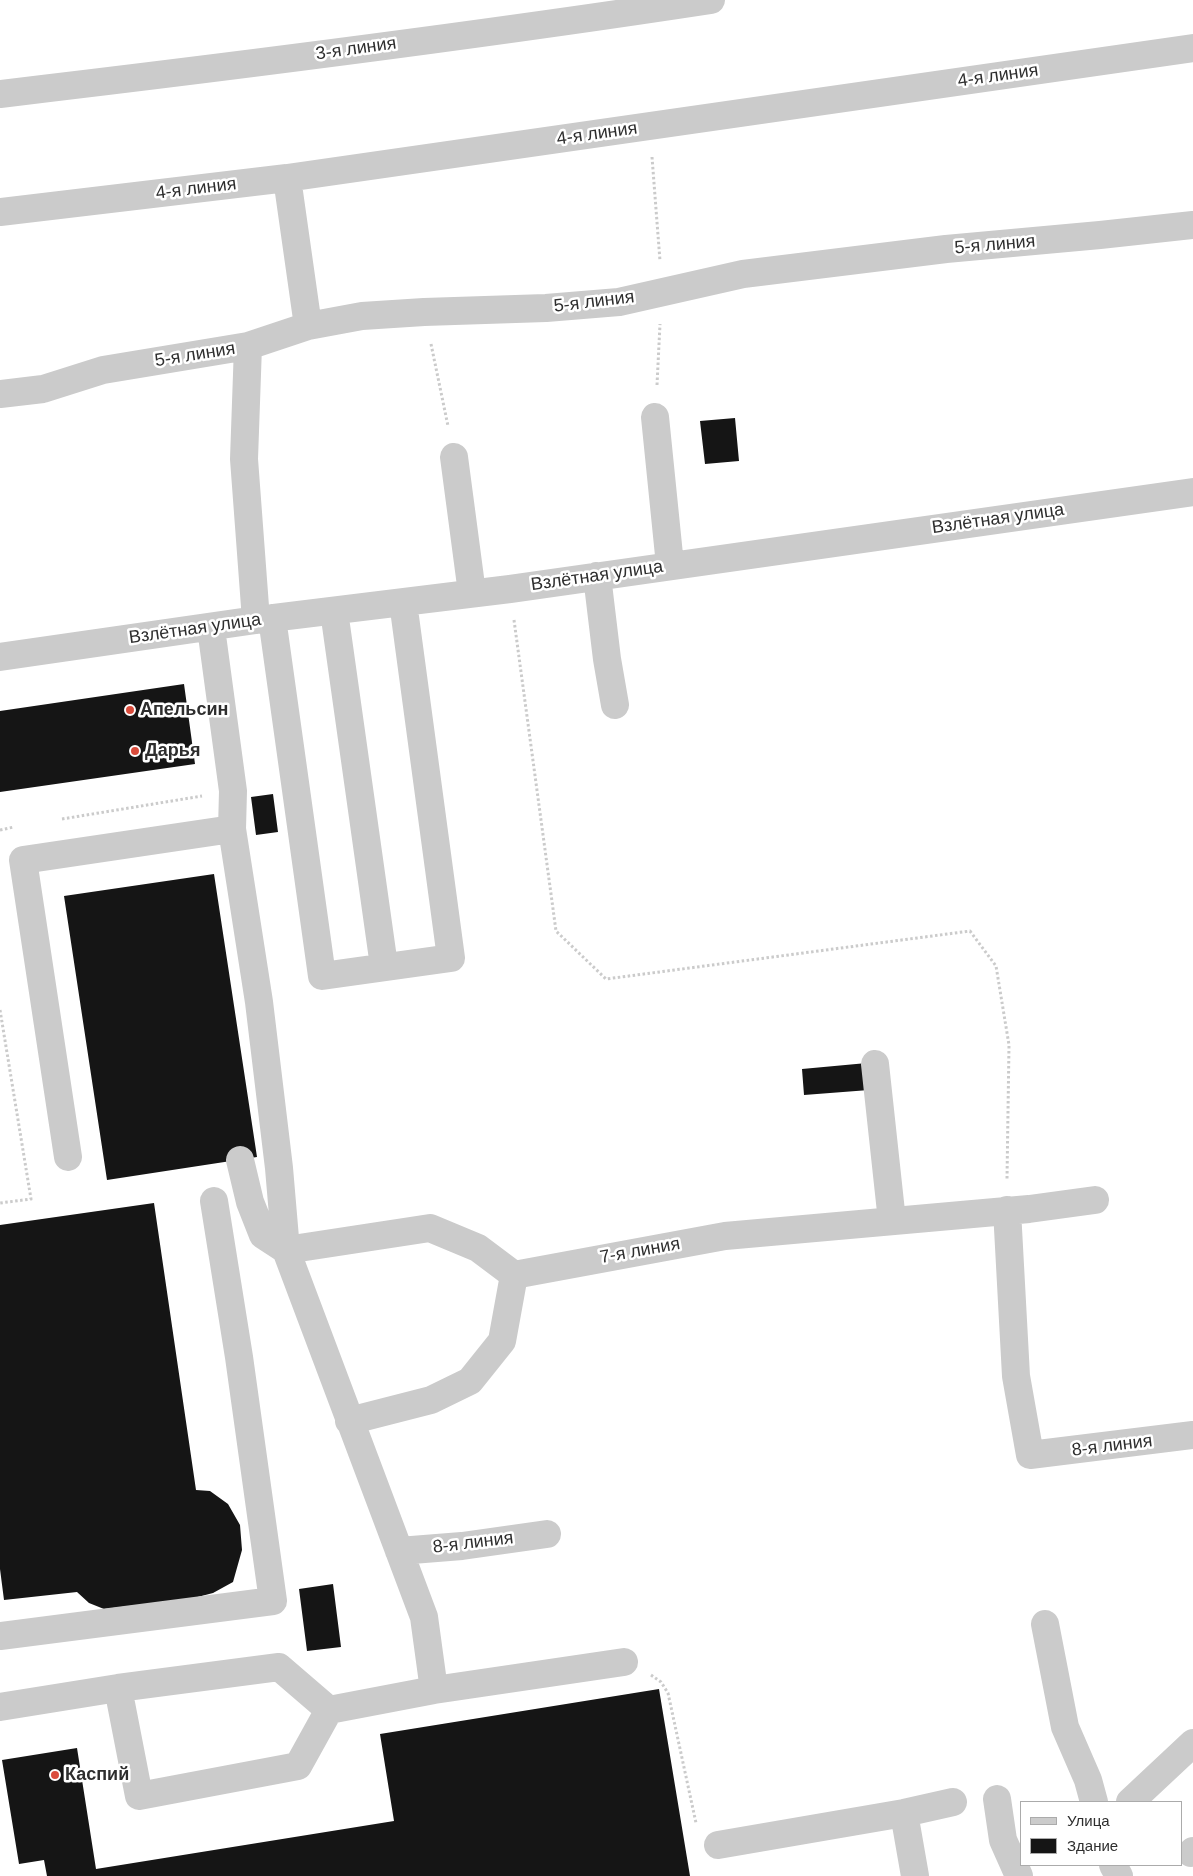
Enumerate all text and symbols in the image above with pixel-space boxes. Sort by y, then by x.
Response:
street label: 3-я линия [314,33,398,65]
street label: 4-я линия [956,60,1040,92]
street label: 4-я линия [555,118,639,150]
street label: 4-я линия [154,173,238,205]
street label: 5-я линия [954,231,1036,259]
street label: 5-я линия [552,286,636,318]
street label: 5-я линия [153,338,237,372]
street label: Взлётная улица [931,499,1065,539]
street label: Взлётная улица [530,556,664,596]
street label: Взлётная улица [128,609,262,649]
place label: Апельсин [140,699,228,721]
marker: Апельсин [124,704,136,716]
place label: Дарья [145,740,200,762]
marker: Дарья [129,745,141,757]
street label: 7-я линия [598,1233,682,1269]
street label: 8-я линия [1070,1430,1154,1462]
street label: 8-я линия [431,1527,515,1559]
place label: Каспий [65,1764,129,1786]
marker: Каспий [49,1769,61,1781]
legend [1020,1801,1183,1866]
text: Улица [1067,1812,1110,1829]
text: Здание [1067,1837,1118,1854]

